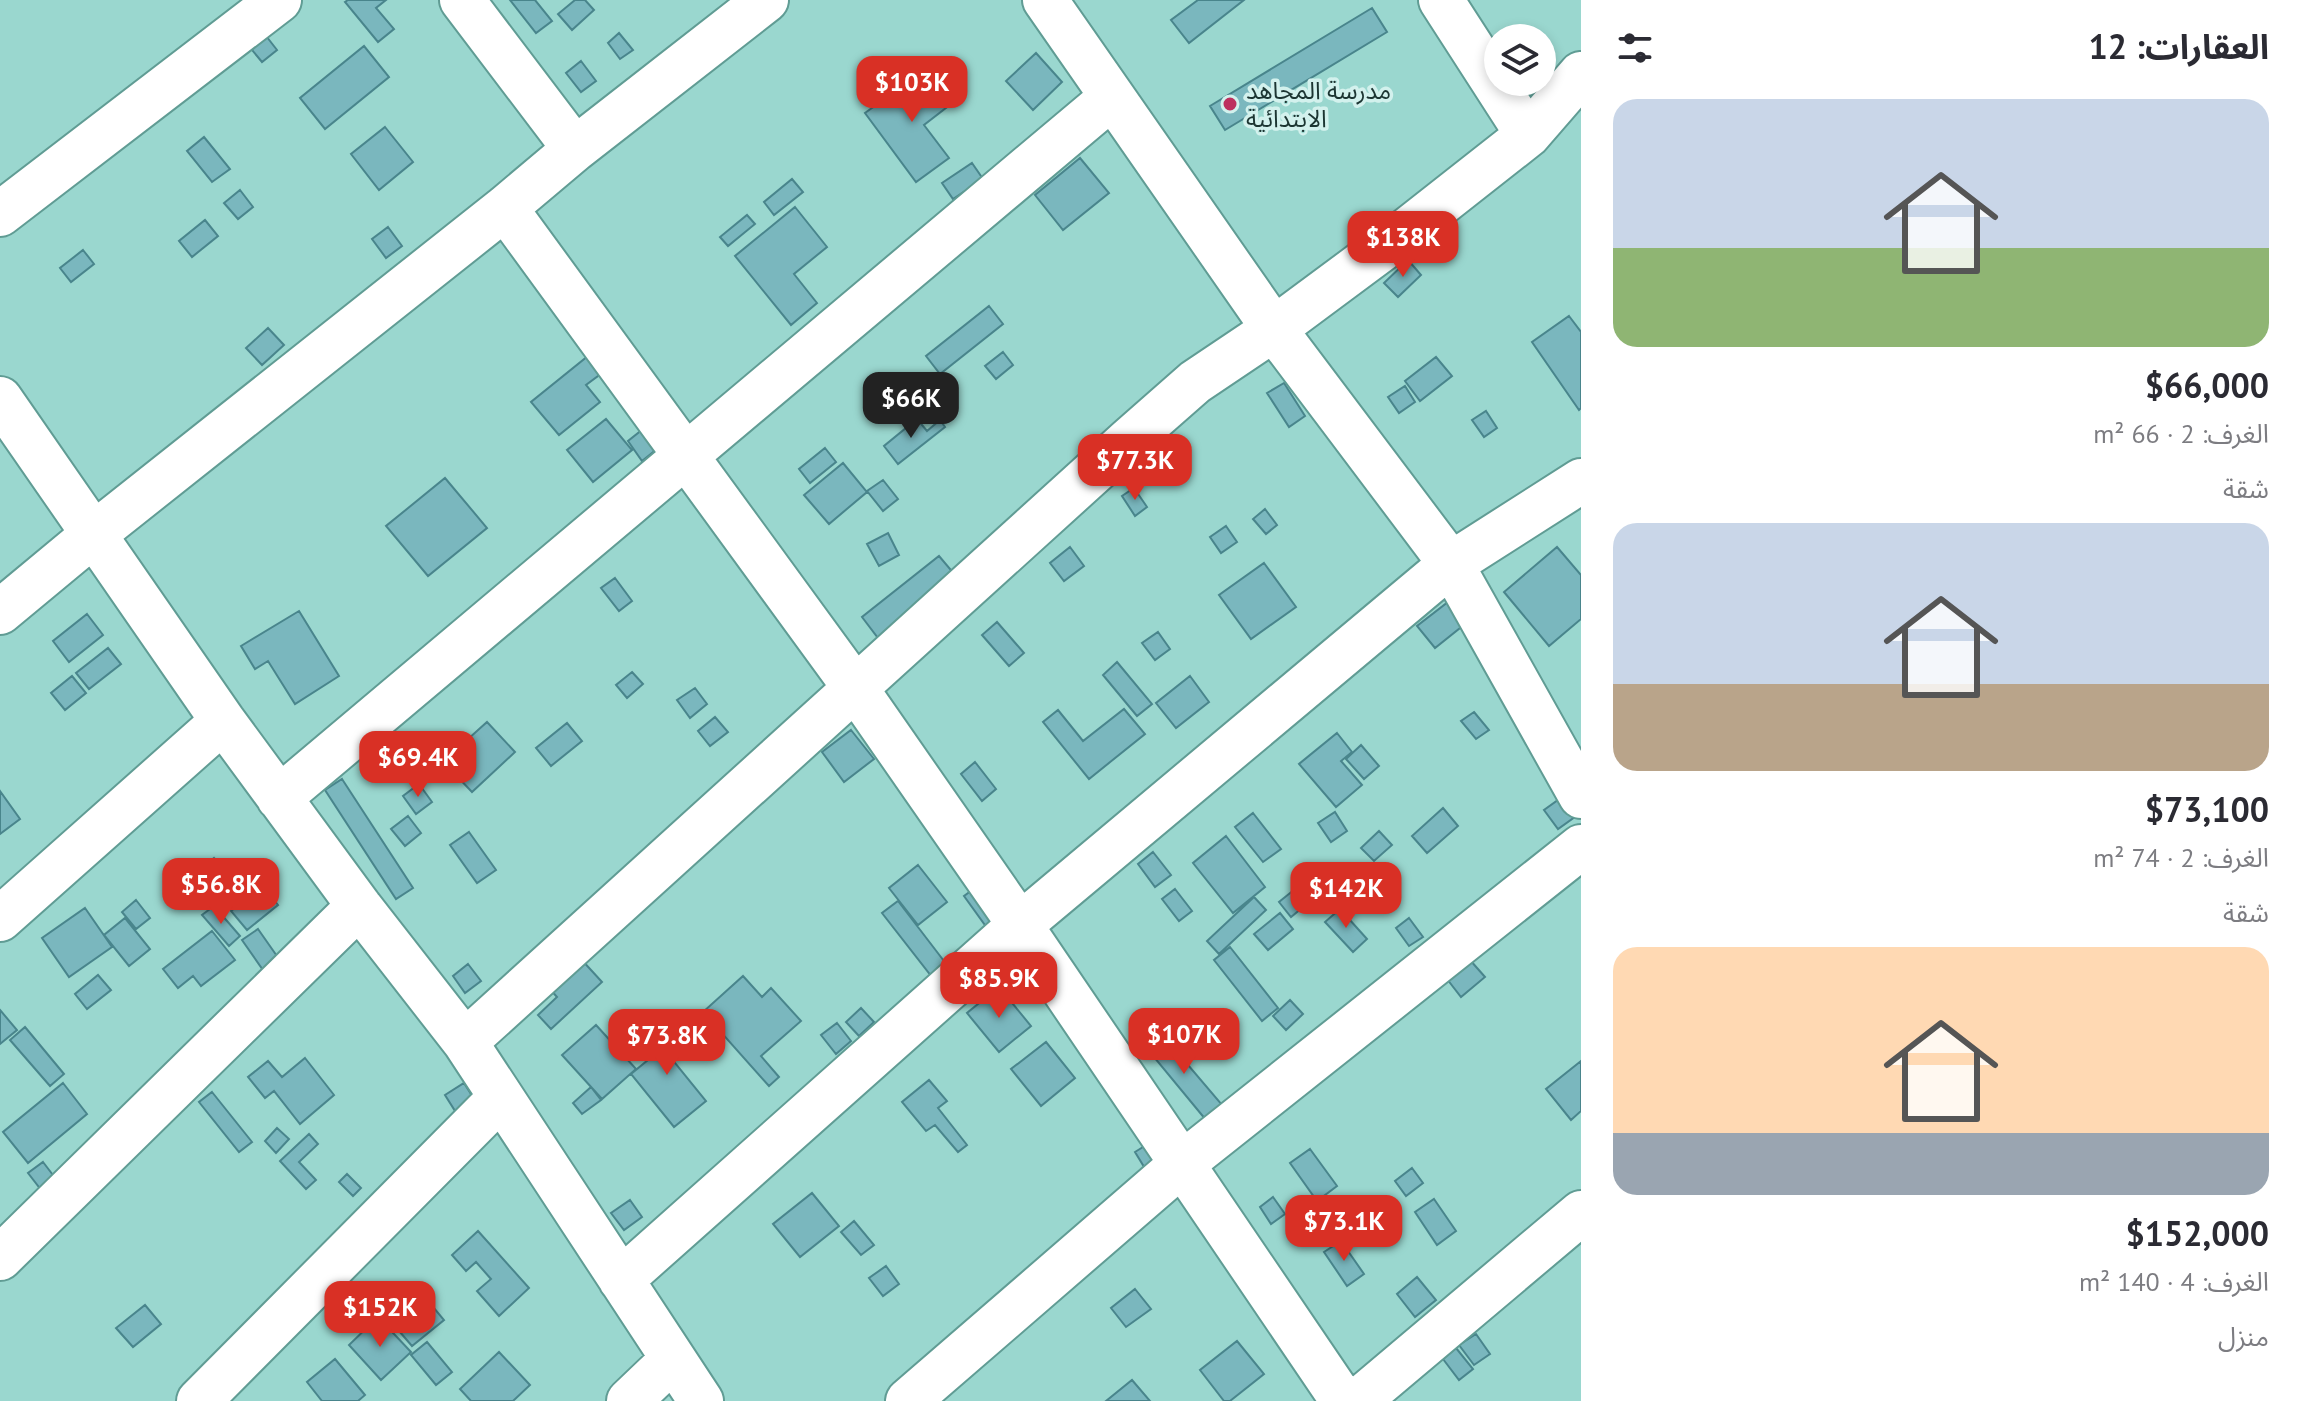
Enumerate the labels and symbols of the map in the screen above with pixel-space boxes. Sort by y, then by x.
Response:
pin: $103K [856,56,968,124]
place label: مدرسة المجاهد الابتدائية [1246,75,1391,134]
marker: مدرسة المجاهد الابتدائية [1221,95,1239,113]
pin: $138K [1347,211,1459,279]
pin: $66K [864,372,958,440]
pin: $77.3K [1070,434,1200,502]
pin: $69.4K [353,731,483,799]
pin: $56.8K [156,858,286,926]
pin: $142K [1290,862,1402,930]
pin: $85.9K [934,952,1064,1020]
pin: $107K [1128,1008,1240,1076]
pin: $73.8K [602,1009,732,1077]
pin: $73.1K [1279,1195,1409,1263]
pin: $152K [324,1281,436,1349]

